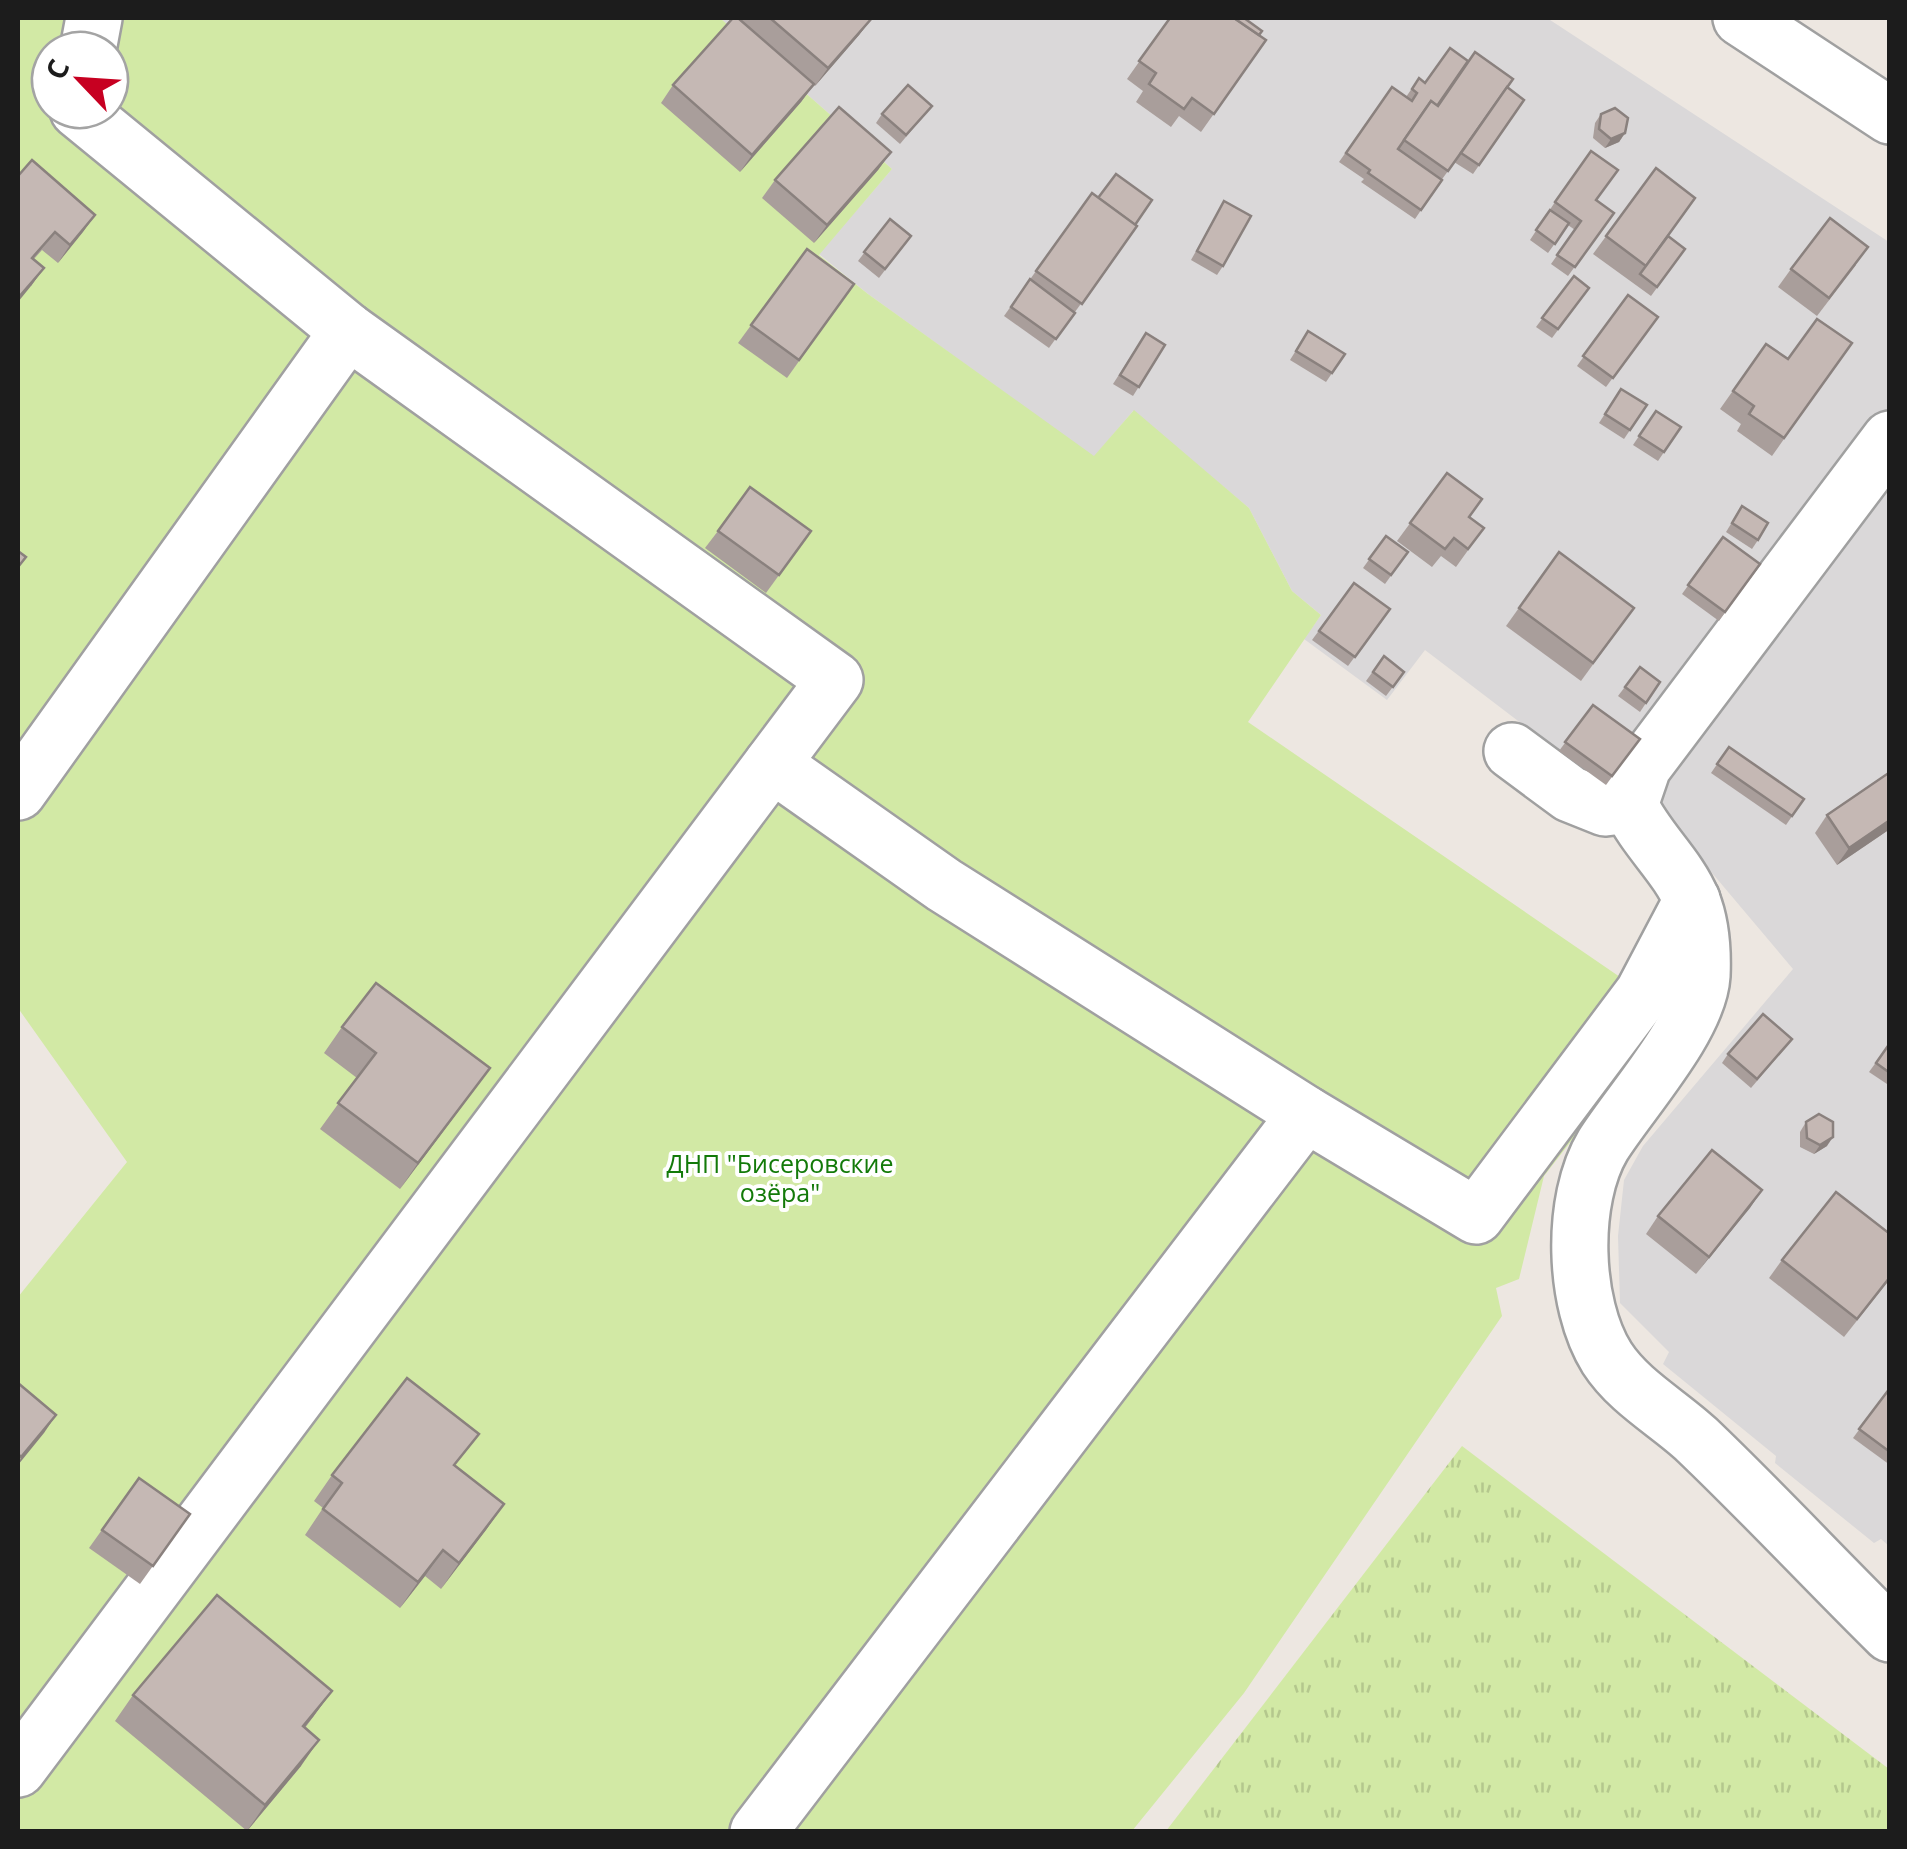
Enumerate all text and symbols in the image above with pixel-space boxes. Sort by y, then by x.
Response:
north arrow [30,30,130,130]
text: С [35,53,77,85]
park label: ДНП "Бисеровские озёра" [667,1146,893,1209]

